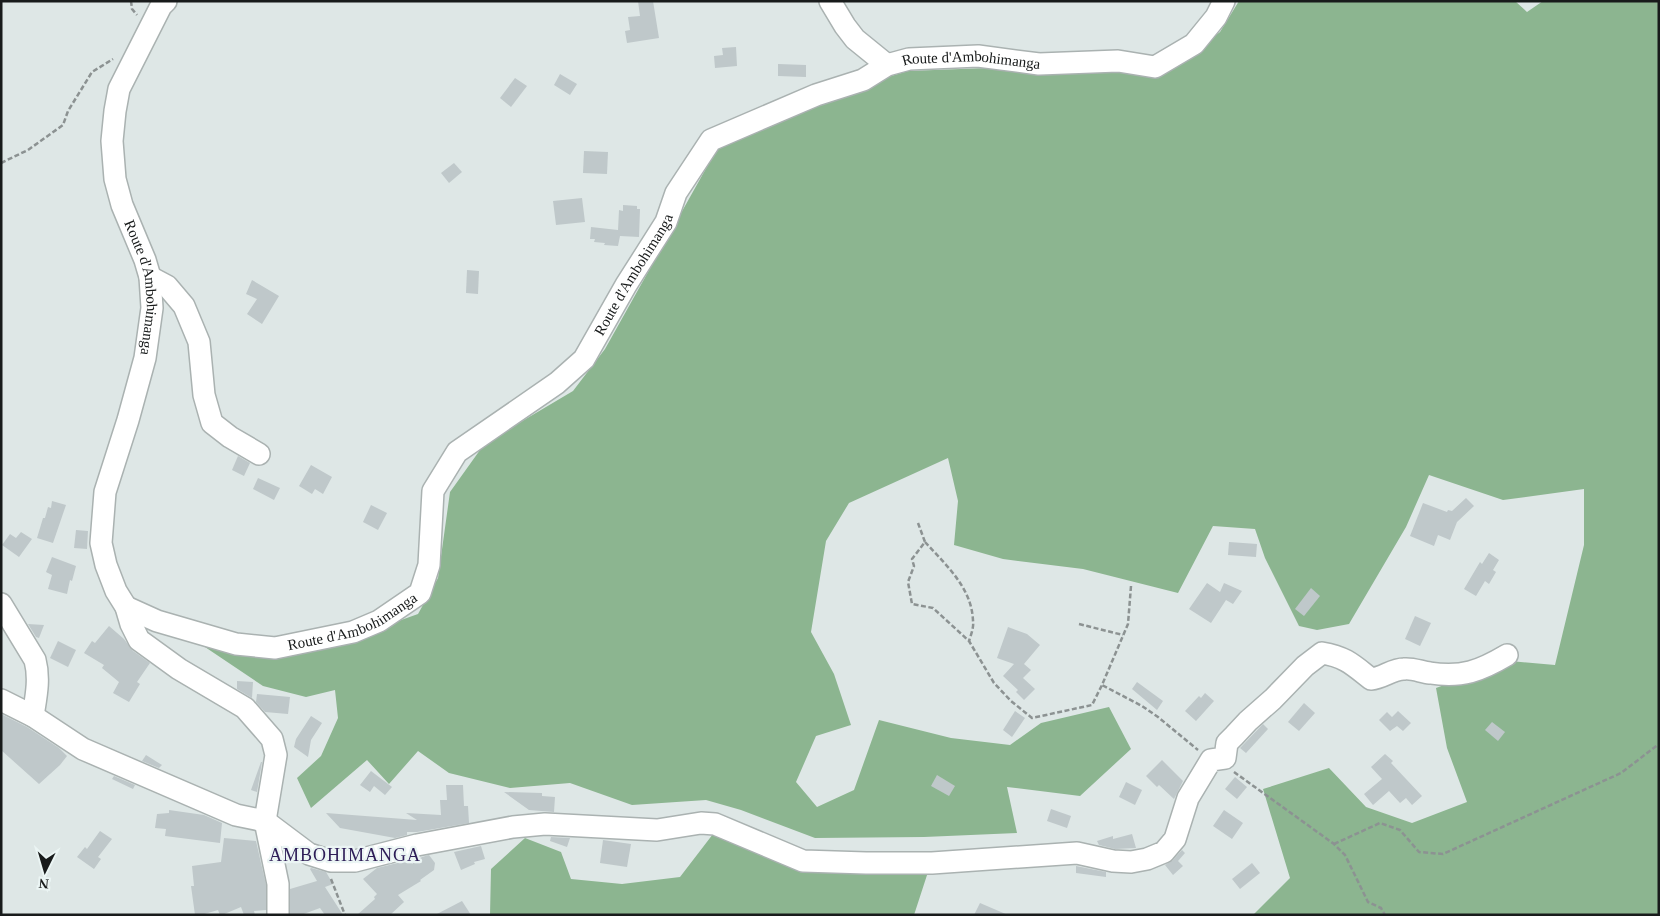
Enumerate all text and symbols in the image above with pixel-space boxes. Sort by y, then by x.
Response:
street label: Route d'Ambohimanga [900,48,1042,72]
street label: Route d'Ambohimanga [591,212,676,338]
street label: Route d'Ambohimanga [121,217,160,356]
street label: Route d'Ambohimanga [286,589,420,653]
district label: AMBOHIMANGA [269,845,421,865]
north arrow [20,846,70,896]
text: N [38,876,50,891]

